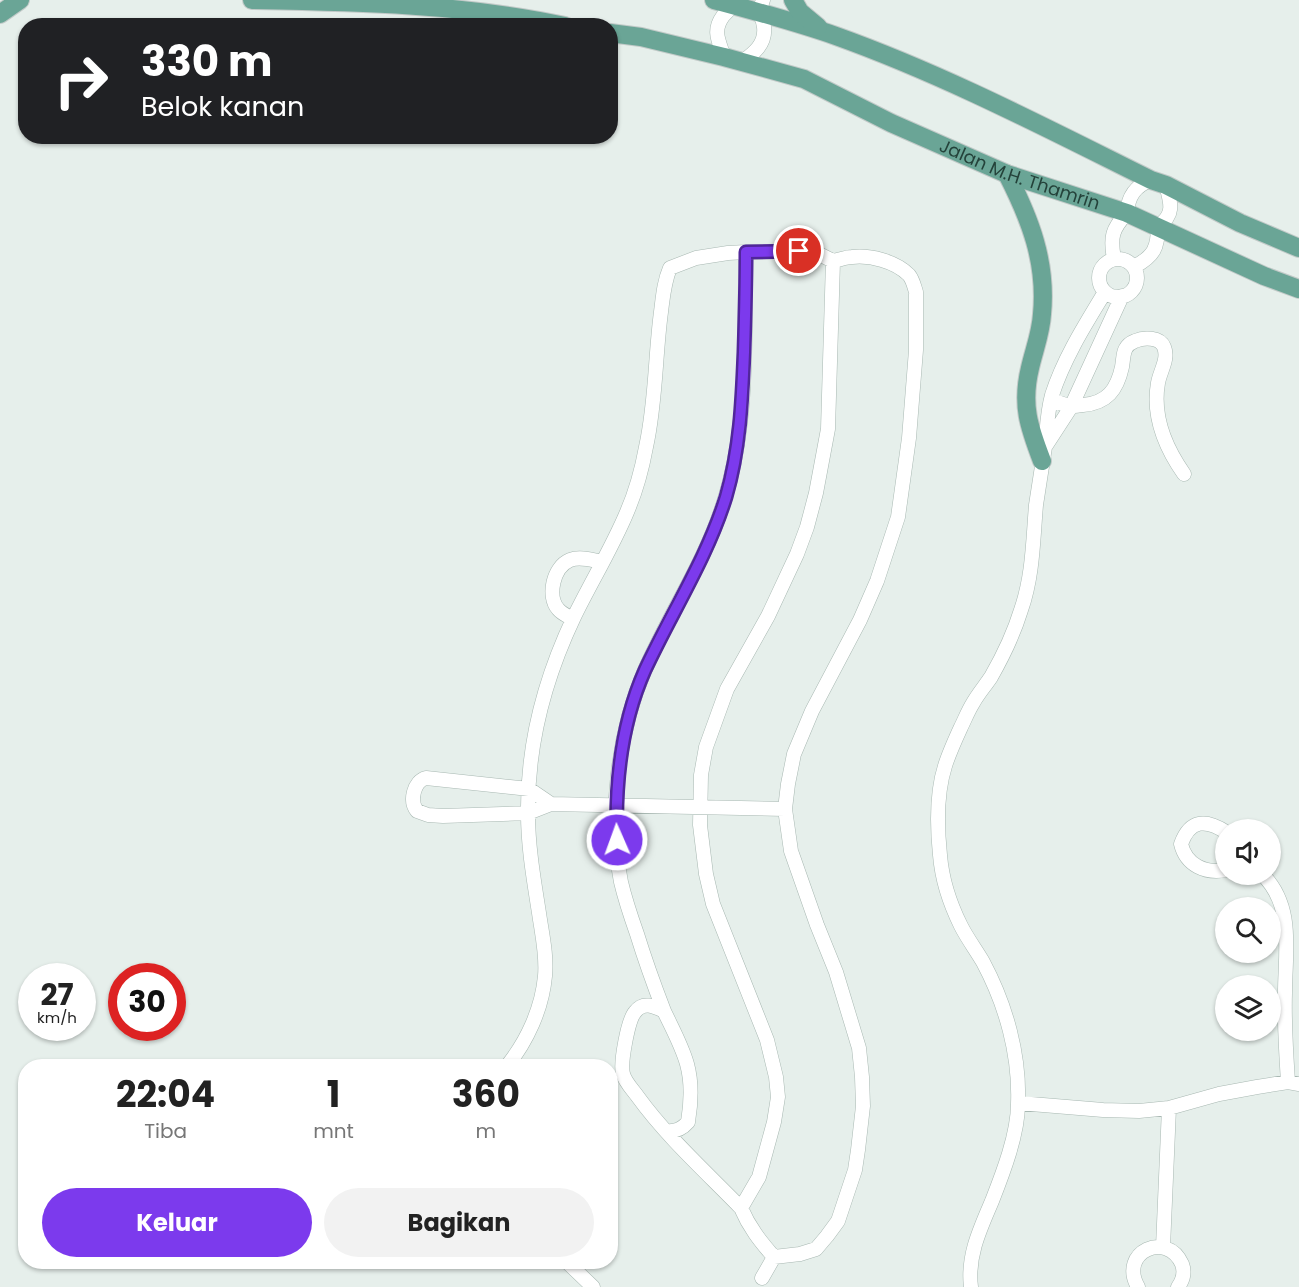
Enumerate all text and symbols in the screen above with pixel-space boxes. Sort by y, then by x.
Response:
text: 330 m [141,32,273,91]
icon: right [42,42,120,120]
text: Belok kanan [141,88,304,125]
street label: Jalan M.H. Thamrin [936,133,1103,215]
pin [773,225,824,276]
icon: arrive [782,234,815,267]
position arrow [585,808,649,872]
map controls [1215,819,1281,1041]
button: sound [1215,819,1281,885]
button: search [1215,897,1281,963]
speed limit sign: 30 [108,963,186,1041]
text: 27 [40,973,74,1016]
button: layers [1215,975,1281,1041]
text: km/h [37,1007,77,1028]
text: 22:04 [116,1069,215,1120]
text: 1 [327,1069,340,1120]
text: 360 [452,1069,520,1120]
text: Tiba [144,1117,187,1145]
text: mnt [313,1117,354,1145]
text: m [476,1117,496,1145]
button: Keluar [42,1188,312,1257]
button: Bagikan [324,1188,594,1257]

